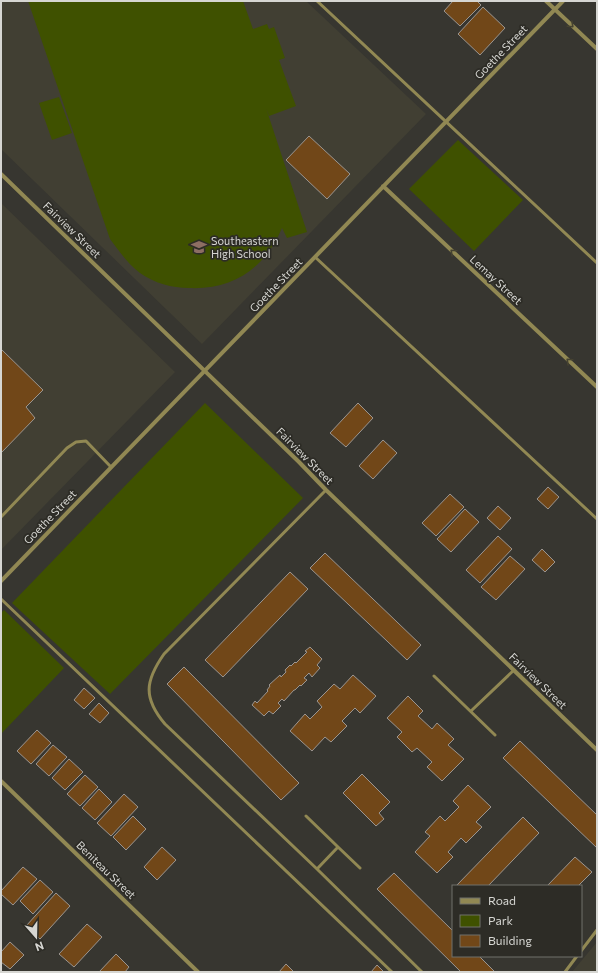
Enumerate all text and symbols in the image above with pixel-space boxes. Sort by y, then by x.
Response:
one-way arrow [567,20,574,27]
street label: Goethe Street [472,22,530,81]
street label: Fairview Street [41,199,104,261]
place label: Southeastern High School [211,234,278,260]
school or university icon: Southeastern High School [190,238,208,256]
one-way arrow [450,250,458,257]
street label: Lemay Street [468,252,525,307]
street label: Goethe Street [247,255,305,314]
one-way arrow [566,358,573,365]
street label: Fairview Street [274,424,337,487]
street label: Goethe Street [21,487,79,546]
street label: Fairview Street [507,650,570,712]
street label: Beniteau Street [74,838,139,902]
legend [452,885,582,957]
text: Road [488,893,516,907]
text: Park [488,913,514,927]
north arrow [16,917,56,957]
text: Building [488,933,532,947]
text: N [33,939,46,954]

